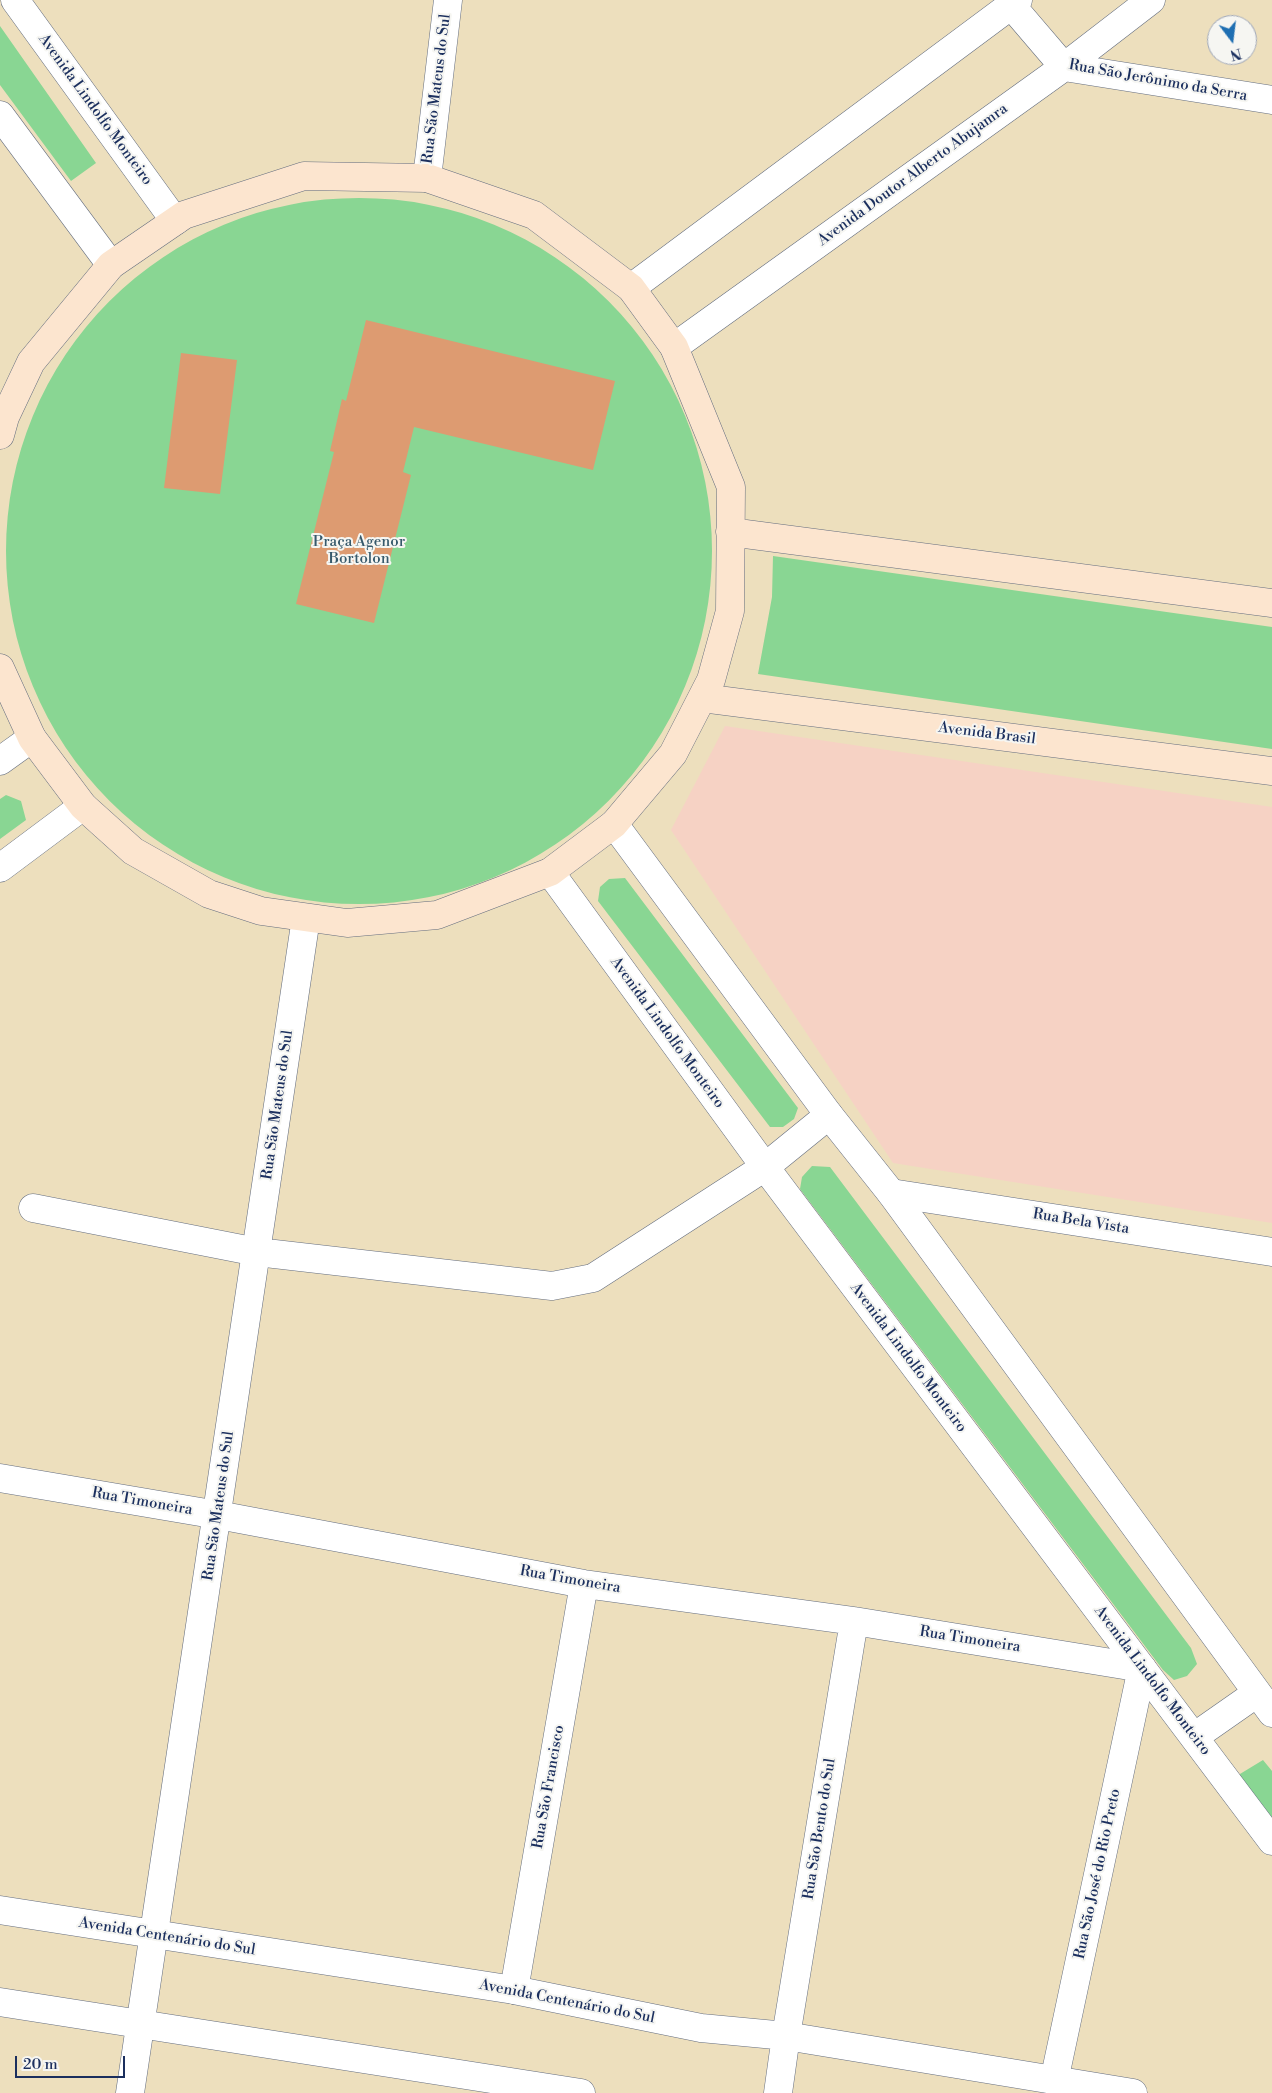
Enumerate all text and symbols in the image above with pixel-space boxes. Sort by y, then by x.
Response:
street label: Rua São Mateus do Sul [419,13,455,165]
north arrow [1207,15,1257,65]
street label: Avenida Lindolfo Monteiro [34,31,156,189]
text: N [1228,43,1243,64]
street label: Rua São Jerônimo da Serra [1067,56,1249,106]
street label: Avenida Doutor Alberto Abujamra [814,100,1012,250]
park label: Praça Agenor Bortolon [313,533,405,568]
street label: Avenida Brasil [937,719,1037,749]
street label: Avenida Lindolfo Monteiro [606,954,728,1112]
street label: Rua São Mateus do Sul [259,1029,297,1181]
street label: Rua Bela Vista [1031,1205,1131,1239]
street label: Avenida Lindolfo Monteiro [846,1280,970,1436]
street label: Rua São Mateus do Sul [200,1430,238,1582]
street label: Rua Timoneira [90,1484,194,1520]
street label: Rua Timoneira [518,1562,622,1598]
street label: Avenida Lindolfo Monteiro [1090,1603,1214,1759]
street label: Rua Timoneira [918,1623,1022,1657]
street label: Rua São Francisco [529,1724,569,1850]
street label: Rua São Bento do Sul [800,1757,840,1901]
street label: Rua São José do Rio Preto [1071,1787,1125,1961]
street label: Avenida Centenário do Sul [77,1914,257,1960]
street label: Avenida Centenário do Sul [478,1976,656,2028]
scale bar [18,2046,128,2078]
text: 20 m [23,2055,58,2074]

